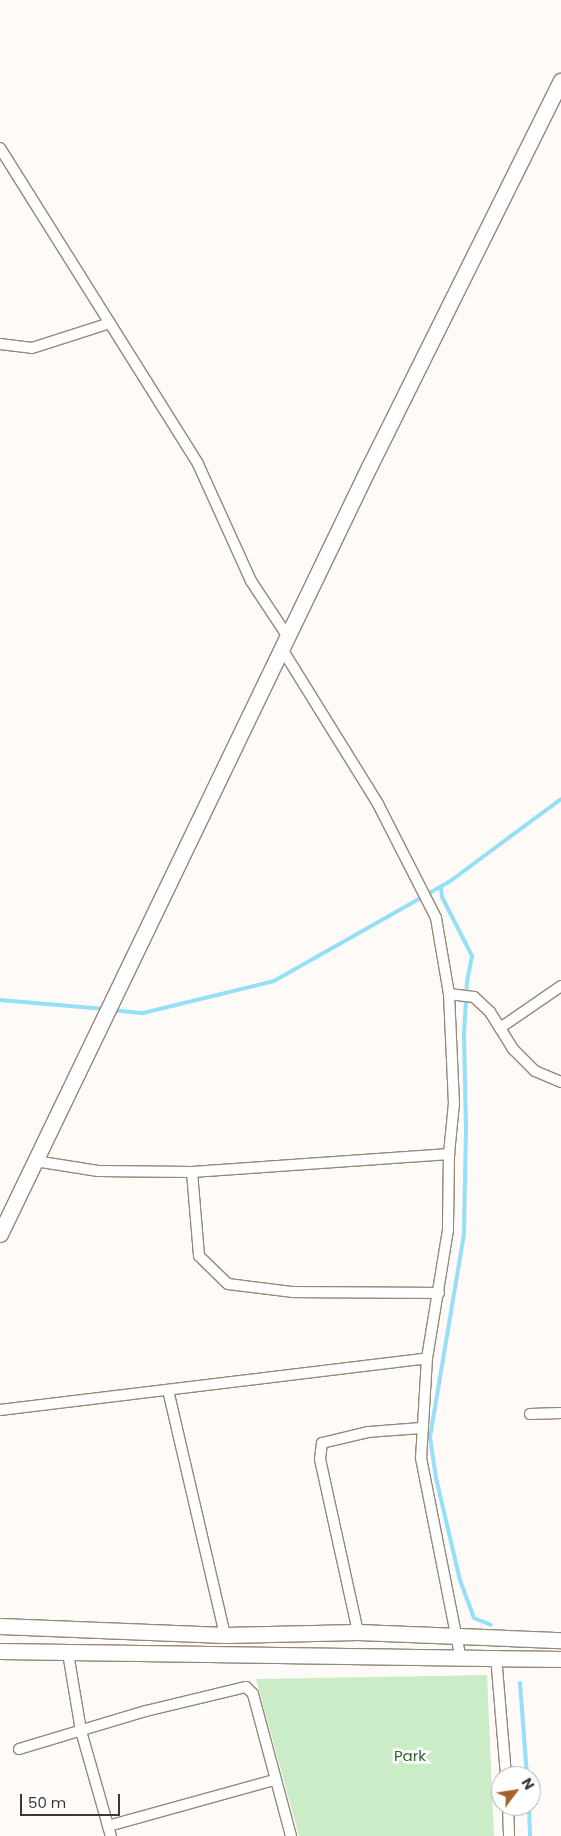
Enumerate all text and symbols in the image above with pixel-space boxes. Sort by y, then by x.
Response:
park label: Park [394,1747,426,1765]
north arrow [491,1766,541,1816]
text: N [517,1774,539,1793]
scale bar [22,1784,122,1816]
text: 50 m [28,1792,66,1813]

